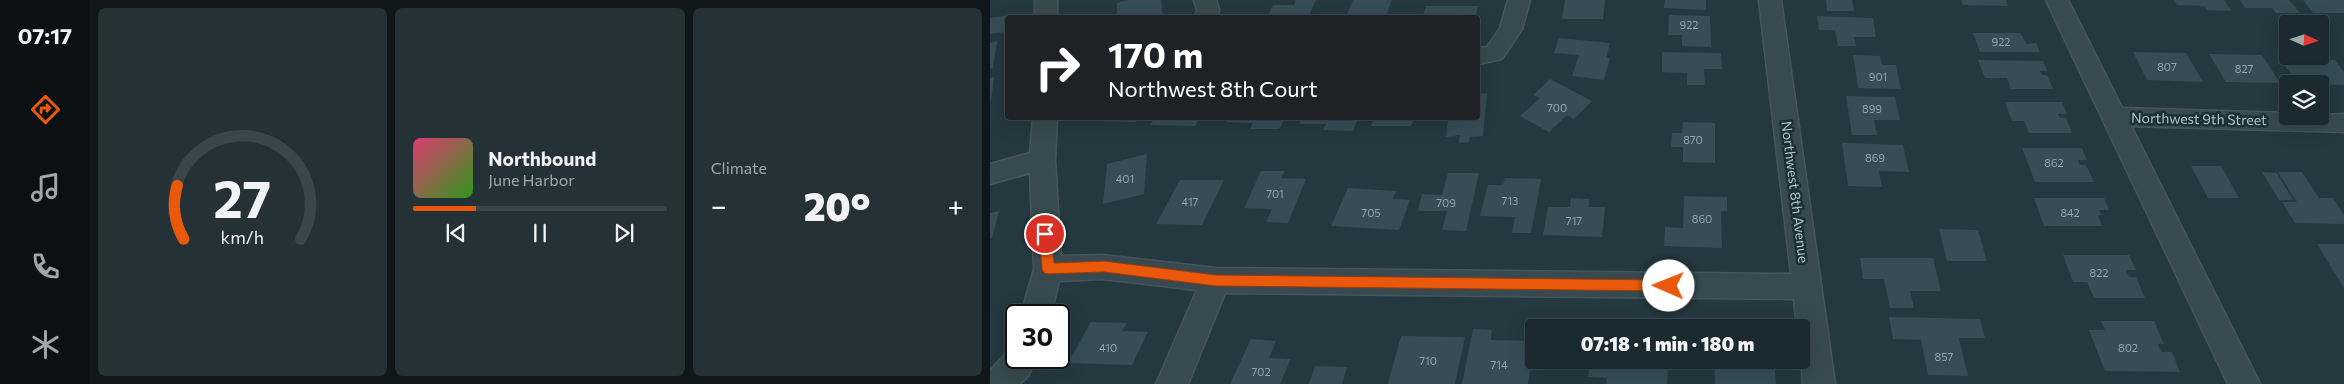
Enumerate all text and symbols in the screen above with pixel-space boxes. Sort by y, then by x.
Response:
north arrow [2279,15,2329,65]
map controls [2279,15,2329,125]
house number: 922 [1680,18,1698,31]
text: 07:17 [18,22,72,49]
text: 170 m [1108,32,1203,75]
icon: right [1025,35,1090,100]
house number: 922 [1992,35,2010,48]
house number: 807 [2157,60,2177,73]
house number: 827 [2235,62,2253,75]
house number: 901 [1869,70,1887,83]
text: Northwest 8th Court [1108,75,1317,102]
button: layers [2279,75,2329,125]
icon: directions [28,92,63,127]
house number: 700 [1547,101,1567,114]
house number: 899 [1862,102,1882,115]
street label: Northwest 9th Street [2131,109,2267,128]
street label: Northwest 8th Avenue [1778,120,1813,264]
house number: 870 [1683,133,1703,146]
text: Northbound [488,147,596,170]
house number: 869 [1865,151,1885,164]
house number: 862 [2044,156,2064,169]
text: Climate [711,158,767,177]
text: 27 [214,165,272,229]
icon: music [28,170,63,205]
text: June Harbor [488,170,575,189]
house number: 401 [1116,172,1134,185]
text: 20° [804,182,870,229]
house number: 701 [1266,187,1284,200]
text: − [711,188,727,222]
text: + [948,188,964,222]
house number: 713 [1502,194,1518,207]
house number: 417 [1182,195,1199,208]
house number: 709 [1436,196,1456,209]
house number: 705 [1361,206,1381,219]
house number: 842 [2060,206,2080,219]
house number: 860 [1692,212,1712,225]
pin [1024,213,1066,255]
house number: 717 [1566,214,1582,227]
icon: previous [442,219,470,247]
icon: pause [526,219,554,247]
icon: next [610,219,638,247]
icon: arrive [1031,220,1059,248]
text: km/h [221,226,264,248]
icon: phone [28,249,63,284]
position arrow [1642,259,1694,311]
house number: 822 [2090,266,2108,279]
speed limit sign: 30 [1005,304,1070,369]
icon: climate [28,327,63,362]
text: 07:18 · 1 min · 180 m [1581,332,1754,355]
house number: 410 [1099,341,1117,354]
house number: 802 [2118,341,2138,354]
house number: 857 [1935,350,1954,363]
house number: 710 [1419,354,1437,367]
house number: 714 [1490,358,1508,371]
house number: 702 [1251,365,1271,378]

